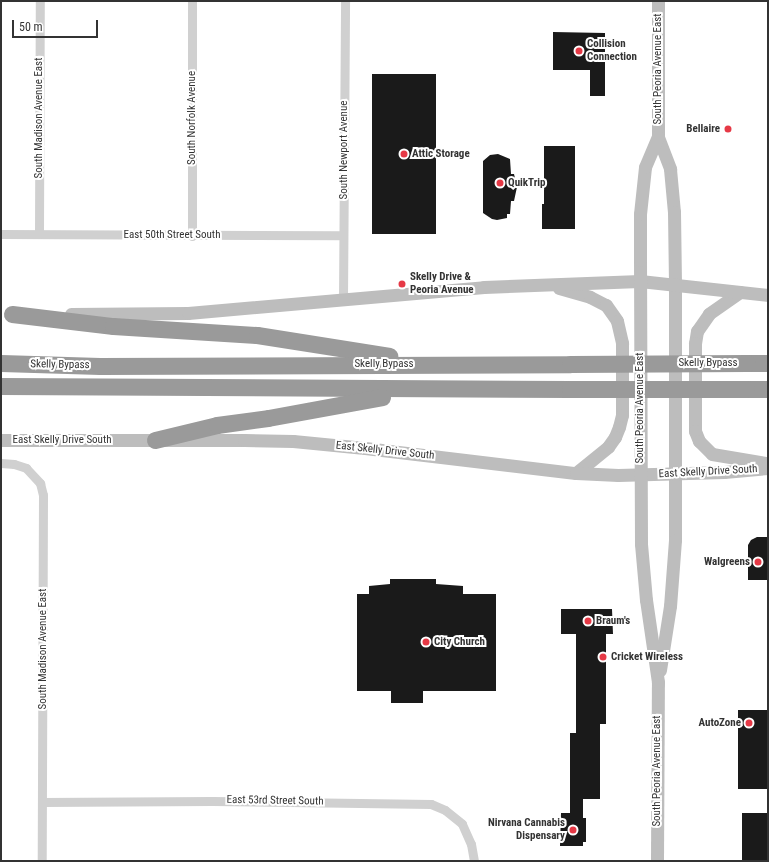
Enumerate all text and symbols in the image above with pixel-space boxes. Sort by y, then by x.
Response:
scale bar [14,12,100,38]
street label: South Peoria Avenue East [651,13,665,125]
text: 50 m [19,20,43,34]
place label: Collision Connection [587,38,637,64]
marker: Collision Connection [574,46,584,56]
street label: South Madison Avenue East [32,58,46,178]
street label: South Norfolk Avenue [185,71,199,165]
street label: South Newport Avenue [337,101,351,199]
place label: Bellaire [686,122,720,136]
marker: Bellaire [723,124,733,134]
place label: Attic Storage [412,147,470,161]
marker: Attic Storage [399,149,409,159]
place label: QuikTrip [508,176,546,190]
marker: QuikTrip [495,178,505,188]
street label: East 50th Street South [124,228,220,242]
place label: Skelly Drive & Peoria Avenue [410,271,474,297]
marker: Skelly Drive & Peoria Avenue [397,279,407,289]
street label: South Peoria Avenue East [633,352,647,464]
street label: Skelly Bypass [678,356,738,370]
street label: Skelly Bypass [354,357,414,371]
street label: Skelly Bypass [30,358,90,372]
street label: East Skelly Drive South [13,433,111,447]
street label: East Skelly Drive South [335,439,435,463]
street label: East Skelly Drive South [658,463,758,481]
place label: Walgreens [704,555,750,569]
marker: Walgreens [753,557,763,567]
street label: South Madison Avenue East [36,589,50,709]
place label: Braum's [596,614,630,628]
marker: Braum's [583,616,593,626]
place label: City Church [434,635,485,649]
marker: City Church [421,637,431,647]
place label: Cricket Wireless [611,650,683,664]
marker: Cricket Wireless [598,652,608,662]
street label: South Peoria Avenue East [650,715,664,827]
place label: AutoZone [699,716,741,730]
marker: AutoZone [744,718,754,728]
street label: East 53rd Street South [226,794,324,808]
place label: Nirvana Cannabis Dispensary [488,817,565,843]
marker: Nirvana Cannabis Dispensary [568,825,578,835]

